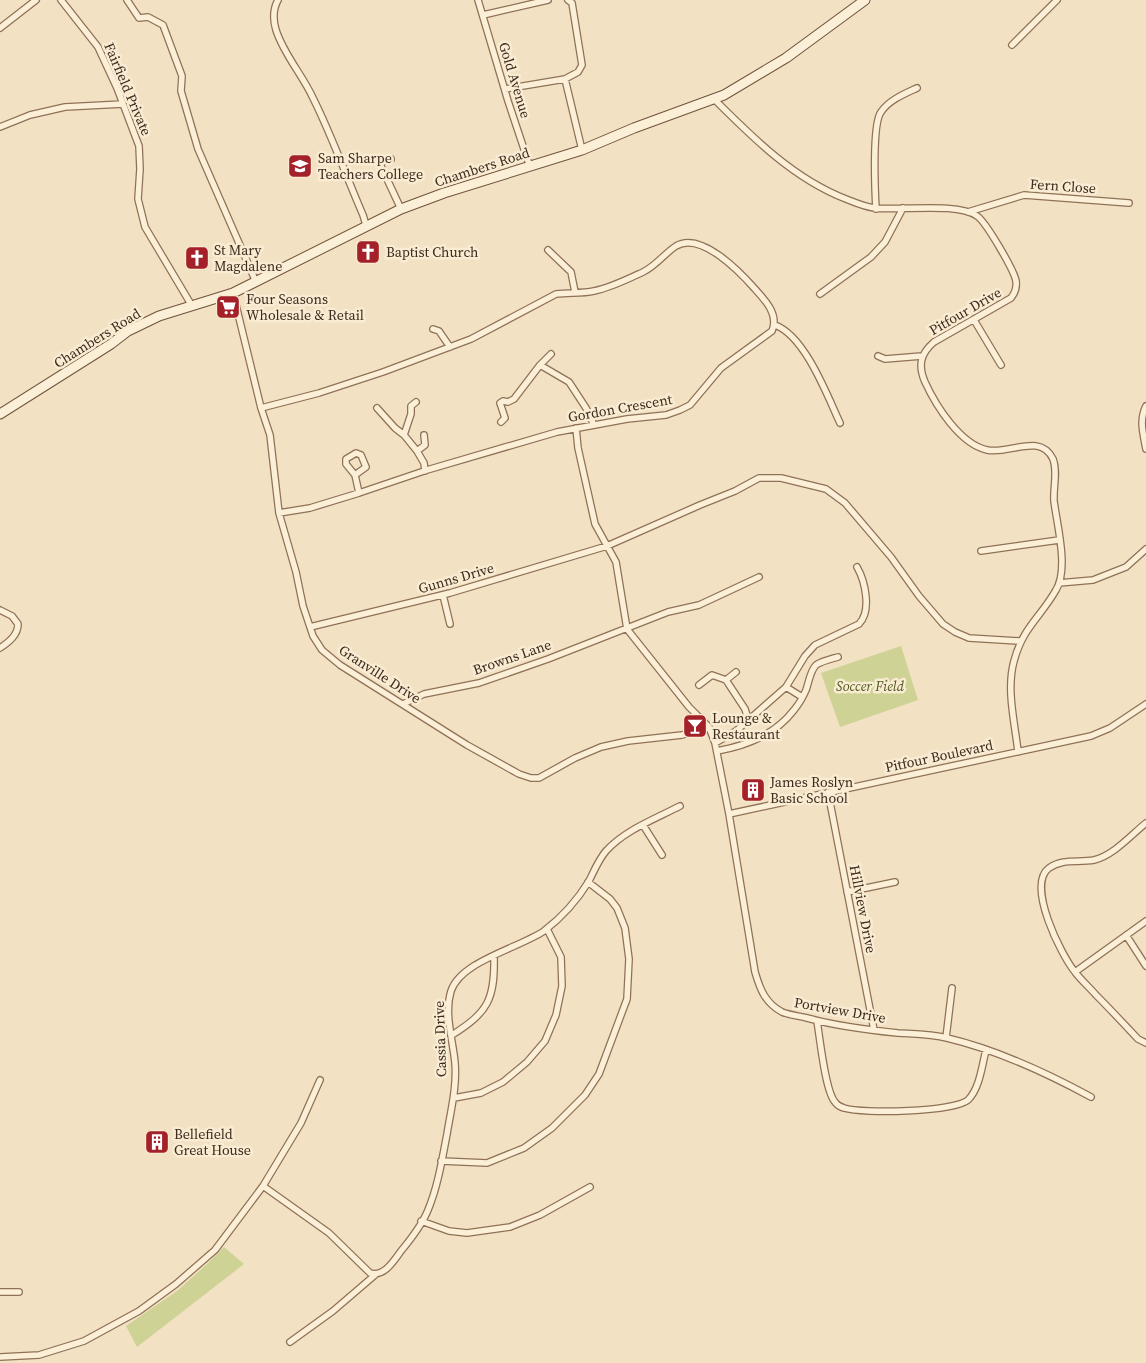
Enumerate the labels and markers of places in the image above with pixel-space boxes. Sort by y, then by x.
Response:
place label: Sam Sharpe Teachers College [318,148,423,184]
school or university icon: Sam Sharpe Teachers College [287,153,313,179]
church icon: Baptist Church [355,239,381,265]
place label: St Mary Magdalene [214,240,282,276]
place label: Baptist Church [386,242,479,262]
church icon: St Mary Magdalene [184,245,210,271]
place label: Four Seasons Wholesale & Retail [246,289,364,325]
supermarket icon: Four Seasons Wholesale & Retail [215,294,241,320]
place label: Lounge & Restaurant [712,708,780,744]
bar icon: Lounge & Restaurant [682,713,708,739]
place label: James Roslyn Basic School [769,772,854,808]
building icon: James Roslyn Basic School [740,777,766,803]
place label: Bellefield Great House [174,1124,251,1160]
building icon: Bellefield Great House [144,1129,170,1155]

